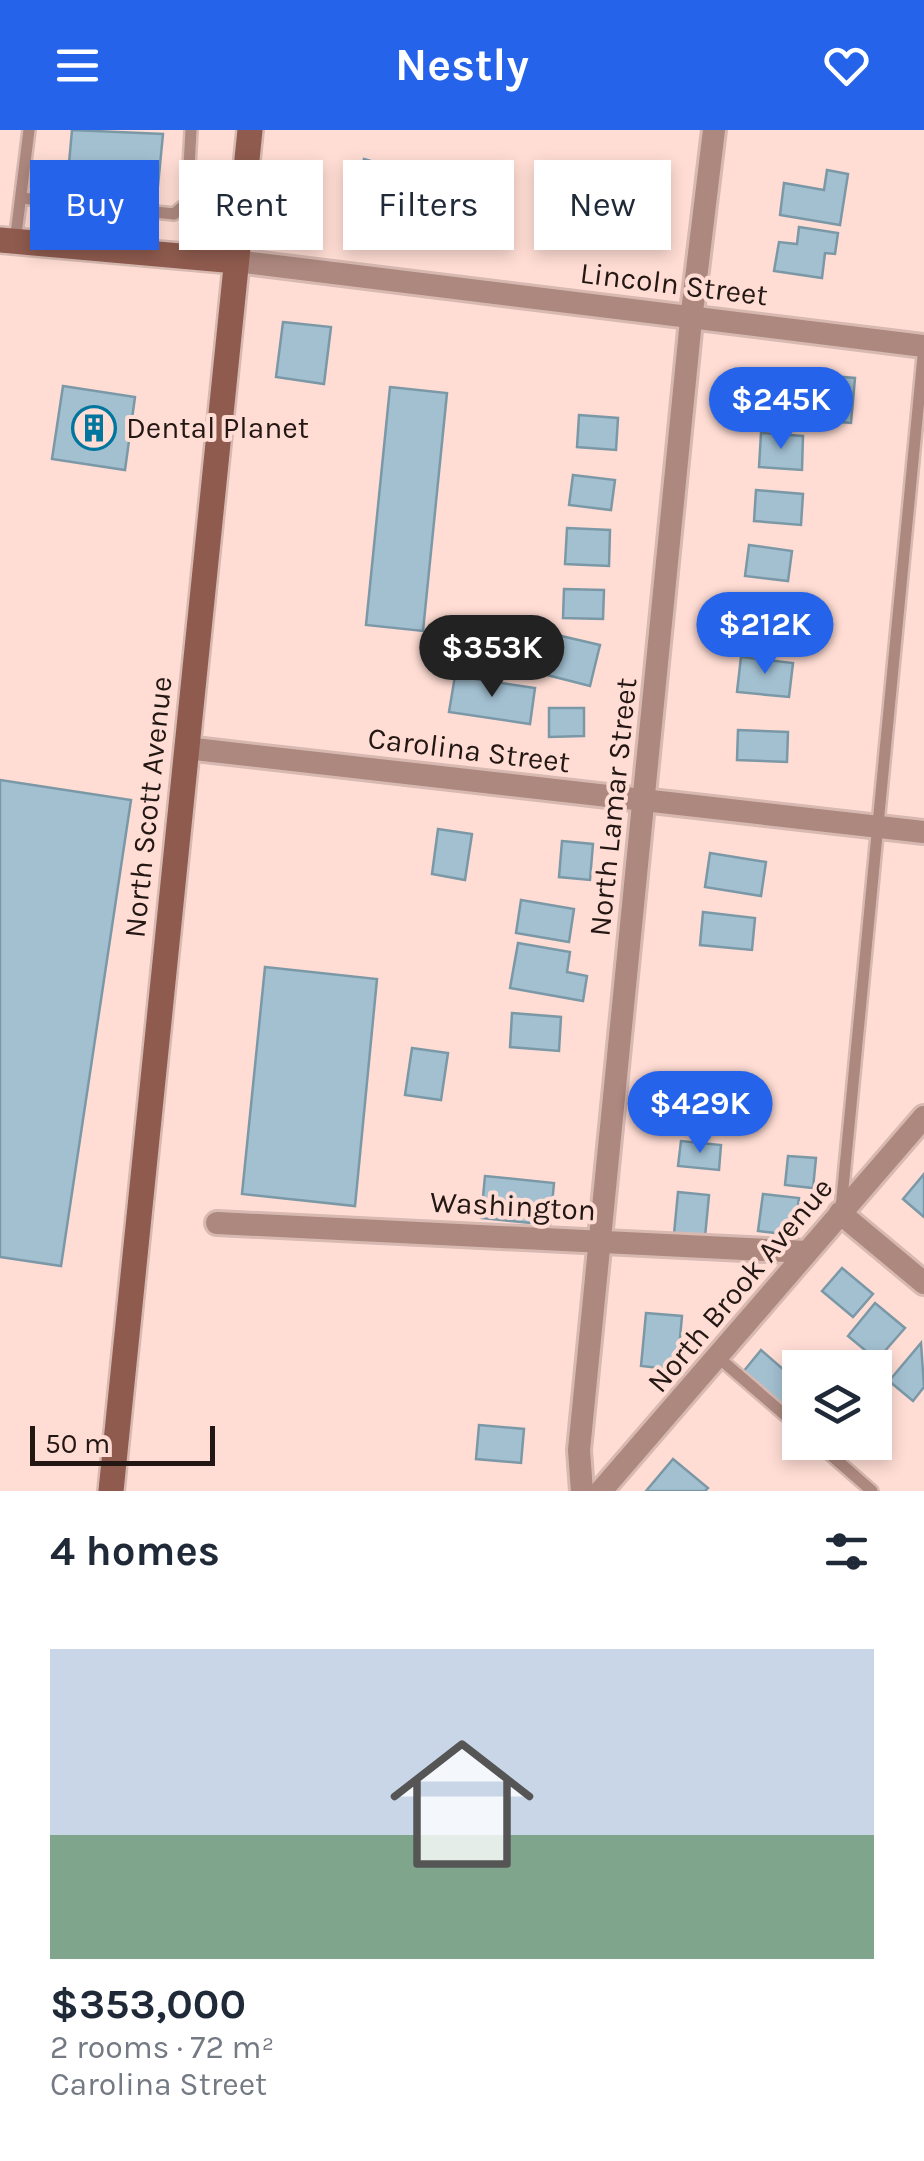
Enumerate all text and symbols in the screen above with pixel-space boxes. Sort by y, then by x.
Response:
icon: menu [50,38,105,93]
icon: heart [819,38,874,93]
text: Nestly [395,39,529,91]
chip: Buy [30,160,159,250]
chip: Rent [179,160,323,250]
chip: Filters [343,160,514,250]
chip: New [534,160,671,250]
street label: Lincoln Street [578,255,770,313]
pin: $245K [711,367,851,452]
text: $245K [731,381,831,418]
building icon: Dental Planet [71,405,117,451]
place label: Dental Planet [126,410,309,446]
pin: $212K [695,592,835,677]
text: $212K [718,606,812,643]
pin: $353K [422,615,562,700]
text: $353K [441,629,543,666]
street label: North Scott Avenue [116,674,180,940]
street label: North Lamar Street [582,676,644,938]
street label: Carolina Street [366,720,572,780]
pin: $429K [630,1071,770,1156]
text: $429K [650,1085,750,1122]
street label: North Brook Avenue [640,1170,840,1400]
street label: Washington [429,1184,597,1228]
map controls [782,1350,892,1460]
button: layers [782,1350,892,1460]
scale bar [30,1421,215,1466]
text: 50 m [45,1427,110,1460]
icon: filters [819,1524,874,1579]
text: 4 homes [50,1526,220,1576]
icon: home [372,1714,552,1894]
text: $353,000 [50,1979,246,2029]
text: 2 rooms · 72 m² [50,2029,274,2066]
text: Carolina Street [50,2066,267,2103]

